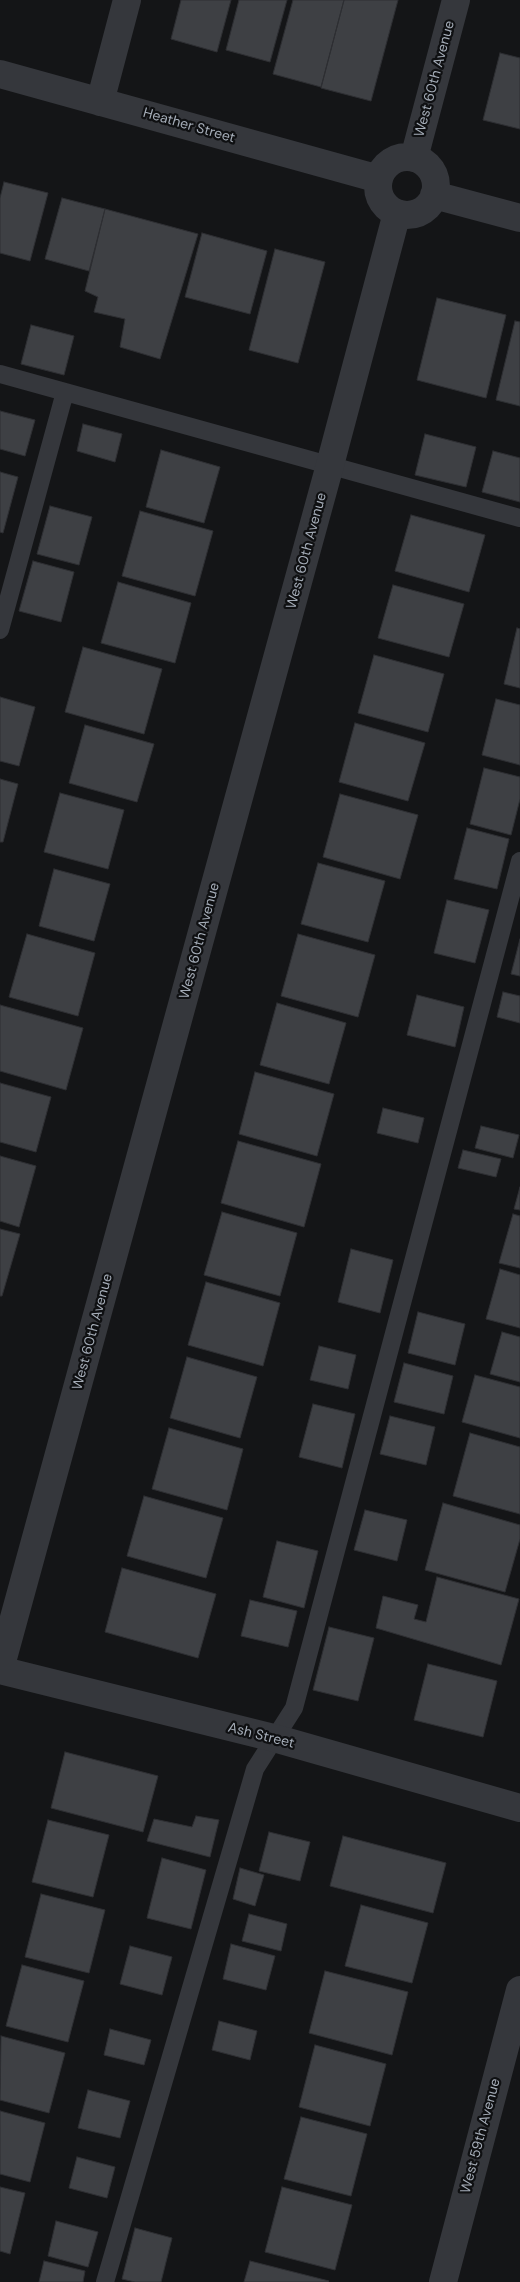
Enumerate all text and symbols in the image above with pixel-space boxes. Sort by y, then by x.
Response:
street label: West 60th Avenue [411,19,459,139]
street label: Heather Street [141,105,237,147]
street label: West 60th Avenue [283,491,331,611]
street label: West 60th Avenue [176,881,224,1001]
street label: West 60th Avenue [69,1272,117,1392]
street label: Ash Street [226,1720,296,1752]
street label: West 59th Avenue [458,2077,504,2195]

